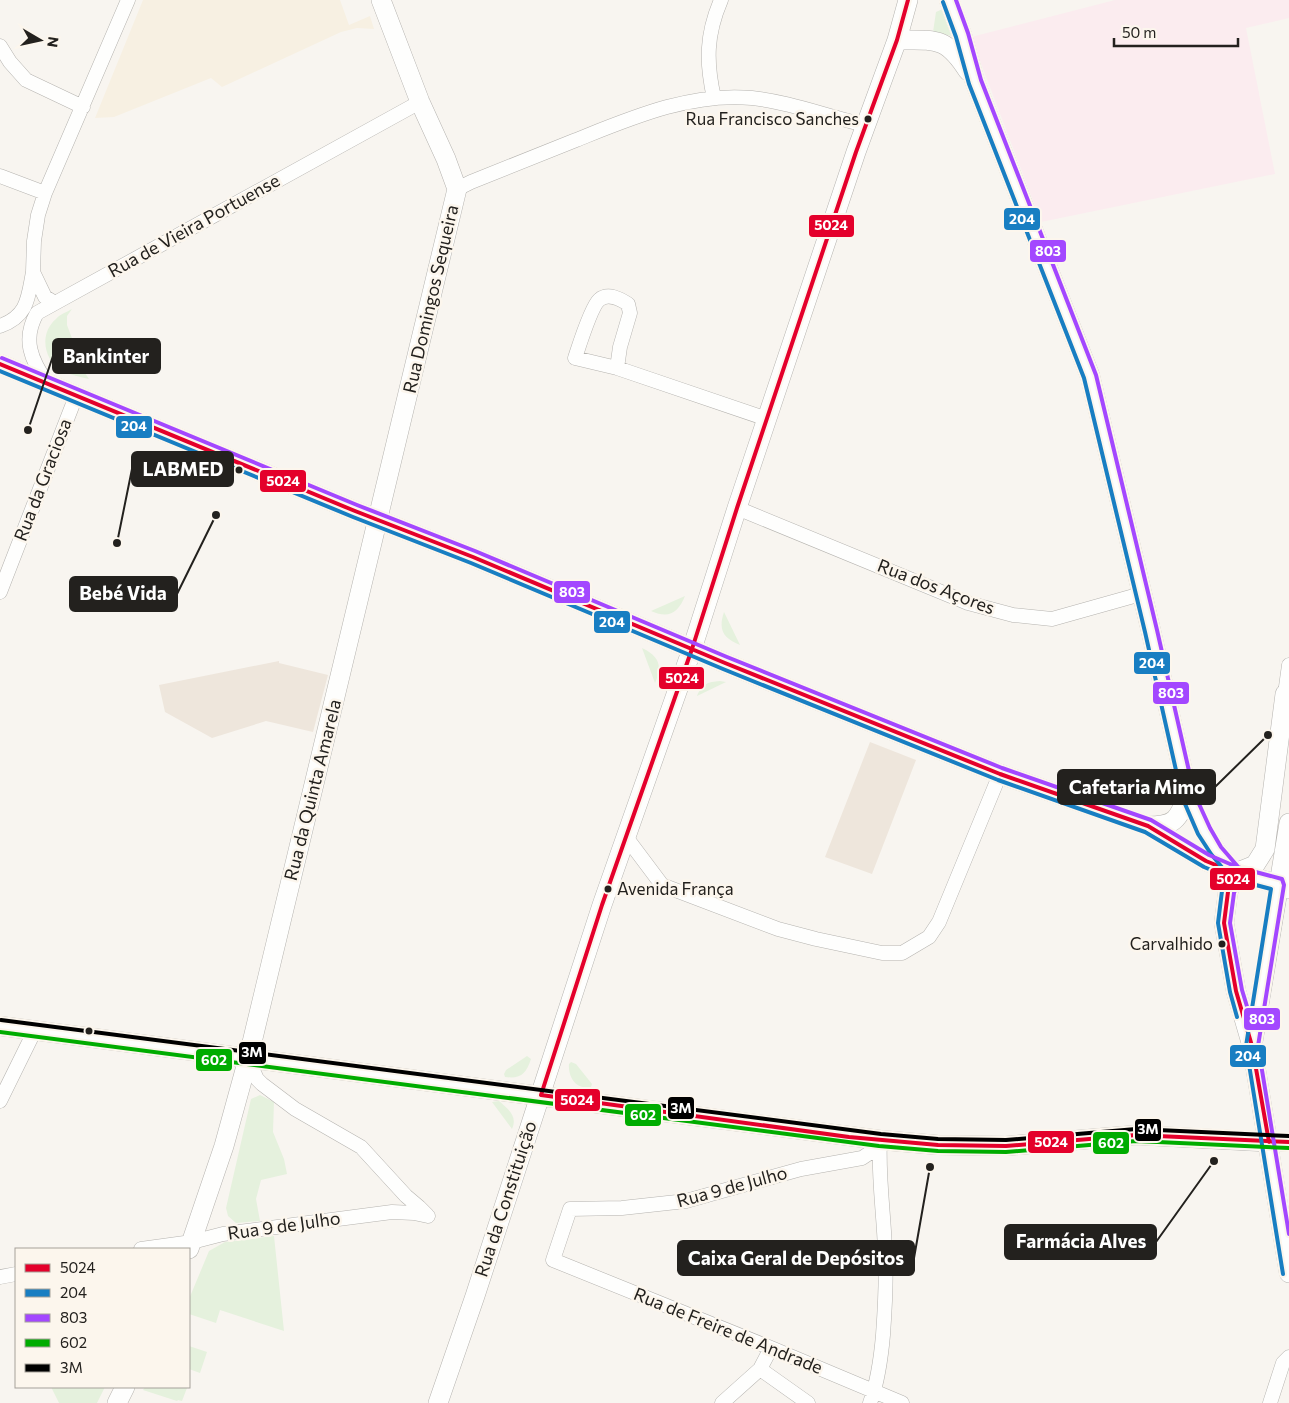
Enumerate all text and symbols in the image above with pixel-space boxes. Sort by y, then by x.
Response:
north arrow [15,15,65,65]
scale bar [1114,15,1238,47]
text: 50 m [1122,23,1156,41]
text: N [44,36,63,49]
place label: Rua Francisco Sanches [686,108,859,129]
marker: Rua Francisco Sanches [863,114,873,124]
street label: Rua de Vieira Portuense [104,169,283,282]
street label: Rua Domingos Sequeira [398,203,462,395]
line badge: 204 [1003,207,1041,231]
text: 204 [1009,210,1035,227]
line badge: 5024 [808,214,855,238]
text: 5024 [814,216,848,233]
line badge: 803 [1029,239,1067,263]
text: 803 [1035,242,1061,259]
callout: Bankinter [53,339,160,373]
text: Bankinter [63,344,149,367]
street label: Rua da Graciosa [9,415,76,544]
line badge: 204 [115,415,153,439]
text: 204 [121,417,147,434]
callout: LABMED [132,452,233,486]
text: LABMED [143,457,223,480]
unlabelled marker [234,465,244,475]
line badge: 5024 [259,469,307,493]
text: 5024 [266,472,300,489]
street label: Rua dos Açores [875,554,998,619]
callout: Bebé Vida [70,577,177,611]
line badge: 803 [553,580,591,604]
text: Bebé Vida [79,581,167,604]
text: 803 [559,583,585,600]
line badge: 204 [593,610,631,634]
text: 204 [599,613,625,630]
line badge: 204 [1133,651,1171,675]
text: 204 [1139,654,1165,671]
line badge: 5024 [658,666,705,690]
text: 5024 [665,669,699,686]
line badge: 803 [1152,681,1190,705]
text: 803 [1158,684,1184,701]
street label: Rua da Quinta Amarela [279,697,345,883]
callout: Cafetaria Mimo [1058,770,1215,804]
text: Cafetaria Mimo [1069,775,1205,798]
line badge: 5024 [1209,867,1256,891]
text: 5024 [1216,870,1250,887]
place label: Avenida França [617,878,734,899]
marker: Avenida França [603,884,613,894]
place label: Carvalhido [1130,933,1213,954]
marker: Carvalhido [1217,939,1227,949]
line badge: 803 [1243,1007,1281,1031]
text: 803 [1249,1010,1275,1027]
unlabelled marker [84,1026,94,1036]
line badge: 3M [238,1041,267,1065]
text: 3M [241,1043,263,1060]
line badge: 204 [1229,1044,1267,1068]
text: 204 [1235,1047,1261,1064]
line badge: 602 [195,1048,233,1072]
text: 602 [201,1051,227,1068]
line badge: 5024 [554,1088,601,1112]
text: 5024 [560,1091,594,1108]
line badge: 3M [667,1096,695,1120]
text: 3M [670,1099,692,1116]
line badge: 602 [624,1103,662,1127]
text: 602 [630,1106,656,1123]
street label: Rua da Constituição [469,1118,541,1279]
line badge: 3M [1134,1118,1162,1142]
text: 3M [1137,1120,1159,1137]
line badge: 5024 [1027,1130,1075,1154]
line badge: 602 [1092,1131,1130,1155]
text: 5024 [1034,1133,1068,1150]
text: 602 [1098,1134,1124,1151]
street label: Rua 9 de Julho [674,1161,789,1211]
street label: Rua 9 de Julho [226,1206,342,1244]
callout: Farmácia Alves [1005,1225,1156,1259]
text: Farmácia Alves [1016,1229,1146,1252]
callout: Caixa Geral de Depósitos [678,1241,914,1275]
text: Caixa Geral de Depósitos [688,1246,904,1269]
legend [15,1248,190,1388]
text: 5024 [60,1258,95,1276]
street label: Rua de Freire de Andrade [631,1282,826,1378]
text: 204 [60,1283,87,1301]
text: 803 [60,1308,87,1326]
text: 602 [60,1333,87,1351]
text: 3M [60,1358,83,1376]

